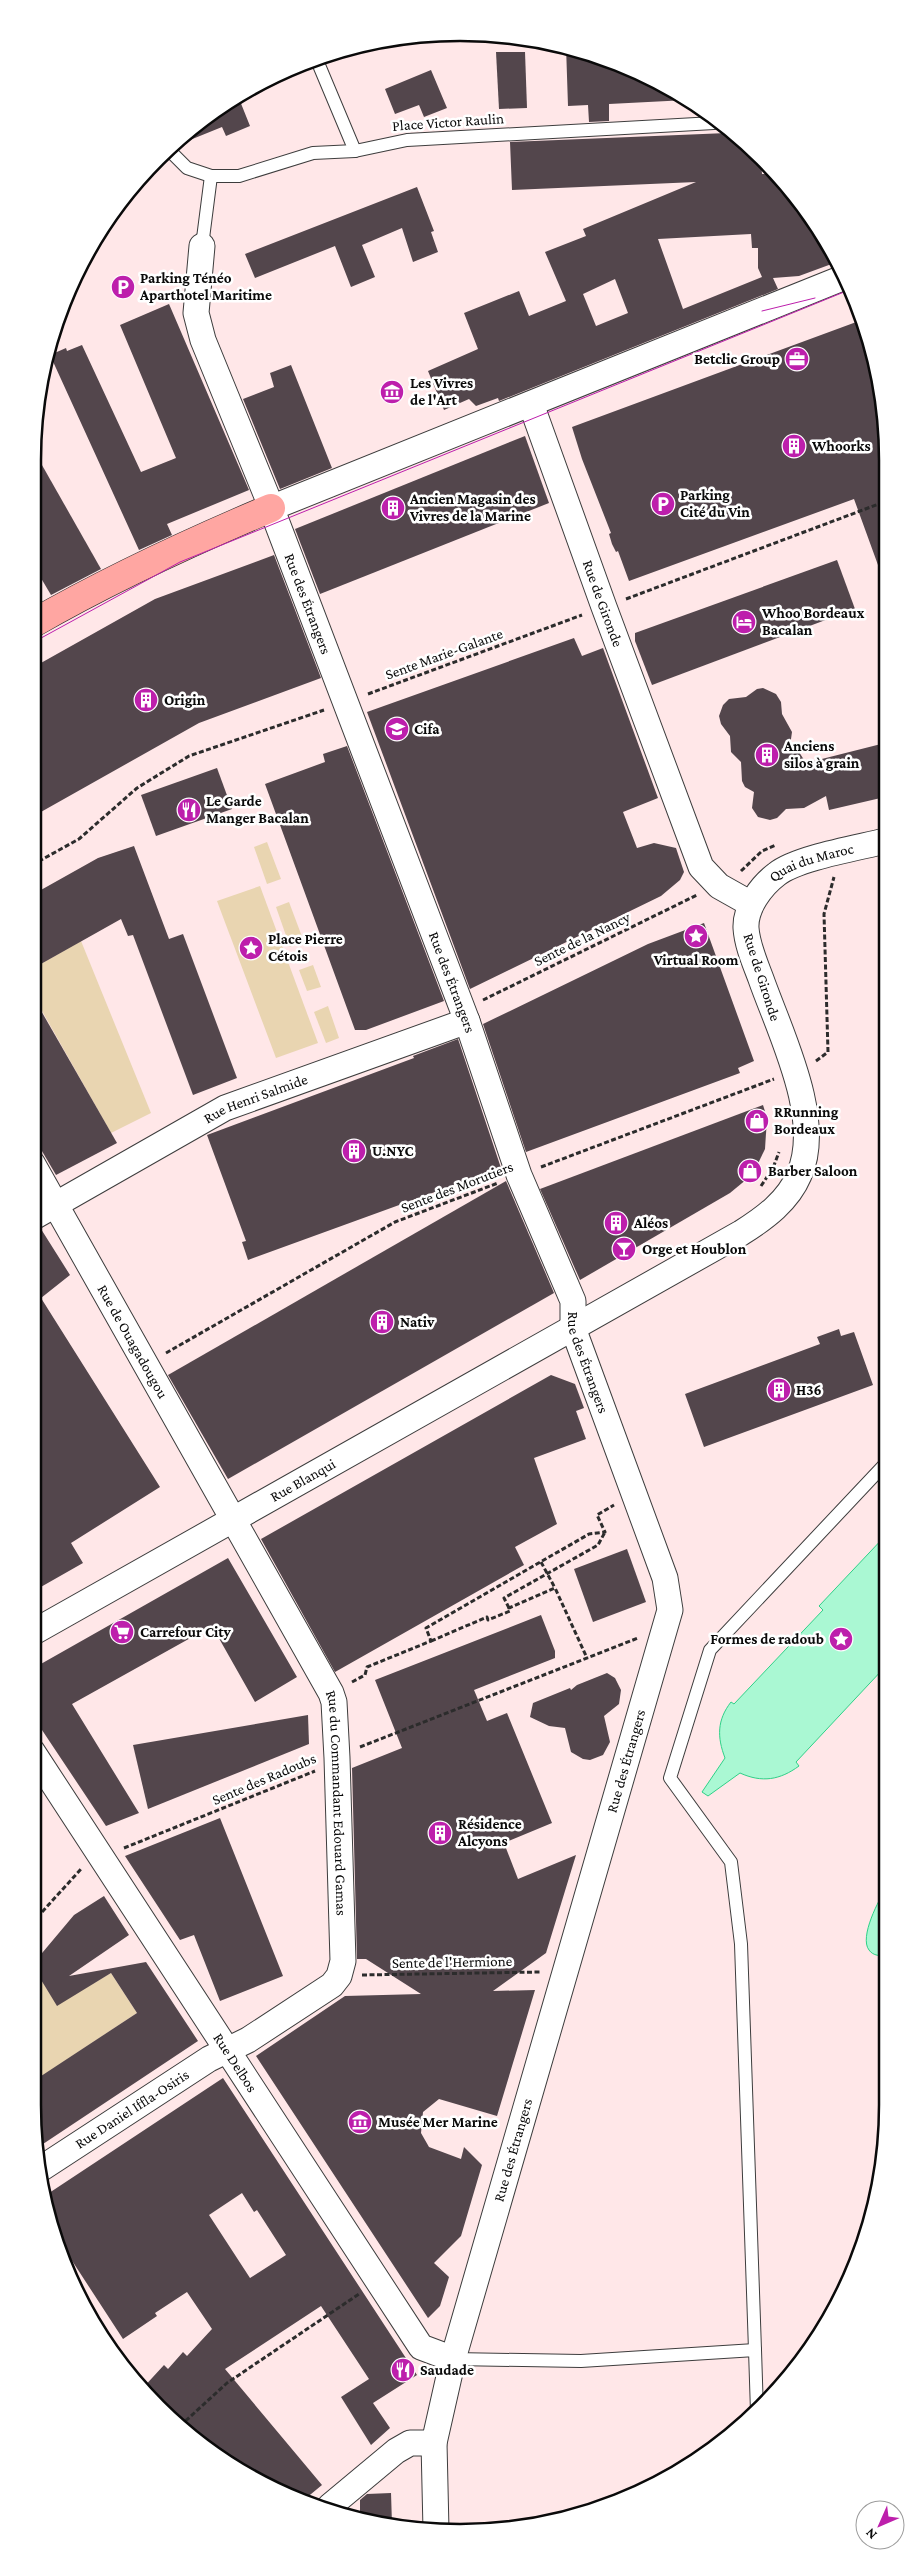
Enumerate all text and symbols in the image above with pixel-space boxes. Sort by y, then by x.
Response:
street label: Place Victor Raulin [392,110,504,134]
place label: Parking Ténéo Aparthotel Maritime [139,270,272,303]
parking icon: Parking Ténéo Aparthotel Maritime [110,274,136,300]
office icon: Betclic Group [784,346,810,372]
place label: Betclic Group [694,351,780,367]
place label: Les Vivres de l'Art [410,375,473,408]
museum icon: Les Vivres de l'Art [379,379,405,405]
building icon: Whoorks [781,433,807,459]
place label: Whoorks [811,438,871,454]
place label: Parking Cité du Vin [680,487,750,520]
place label: Ancien Magasin des Vivres de la Marine [409,491,536,524]
parking icon: Parking Cité du Vin [650,491,676,517]
building icon: Ancien Magasin des Vivres de la Marine [380,495,406,521]
street label: Rue des Étrangers [281,551,334,657]
street label: Rue de Gironde [580,558,626,649]
place label: Whoo Bordeaux Bacalan [761,605,865,638]
hotel icon: Whoo Bordeaux Bacalan [731,609,757,635]
street label: Sente Marie-Galante [383,625,505,683]
building icon: Origin [133,687,159,713]
place label: Origin [164,692,206,708]
school or university icon: Cifa [384,716,410,742]
place label: Cifa [414,721,440,737]
place label: Anciens silos à grain [783,738,860,771]
building icon: Anciens silos à grain [754,742,780,768]
place label: Le Garde Manger Bacalan [206,793,309,826]
restaurant icon: Le Garde Manger Bacalan [176,797,202,823]
street label: Quai du Maroc [766,840,856,885]
street label: Sente de la Nancy [531,909,633,970]
place icon: Virtual Room [683,923,709,949]
street label: Rue des Étrangers [426,929,478,1035]
place label: Place Pierre Cétois [268,931,343,964]
street label: Rue de Gironde [740,931,784,1023]
place icon: Place Pierre Cétois [238,935,264,961]
place label: Virtual Room [653,952,739,968]
street label: Rue Henri Salmide [201,1071,310,1127]
place label: RRunning Bordeaux [774,1104,839,1137]
shop icon: RRunning Bordeaux [744,1108,770,1134]
building icon: U.NYC [341,1138,367,1164]
place label: U.NYC [372,1143,414,1159]
street label: Sente des Morutiers [399,1158,515,1216]
shop icon: Barber Saloon [737,1158,763,1184]
place label: Barber Saloon [768,1163,858,1179]
building icon: Aléos [603,1210,629,1236]
place label: Aléos [633,1215,668,1231]
bar icon: Orge et Houblon [611,1236,637,1262]
place label: Orge et Houblon [642,1241,747,1257]
street label: Rue de Ouagadougou [94,1282,171,1401]
building icon: Nativ [369,1309,395,1335]
street label: Rue des Étrangers [565,1311,612,1415]
place label: Nativ [400,1314,435,1330]
building icon: H36 [766,1377,792,1403]
place label: H36 [796,1382,822,1398]
street label: Rue Blanqui [267,1455,338,1505]
supermarket icon: Carrefour City [109,1619,135,1645]
place label: Carrefour City [140,1624,232,1640]
place icon: Formes de radoub [828,1626,854,1652]
place label: Formes de radoub [710,1631,824,1647]
street label: Rue du Commandant Edouard Gamas [323,1688,350,1916]
street label: Rue des Étrangers [604,1707,649,1815]
street label: Sente des Radoubs [210,1750,318,1808]
place label: Résidence Alcyons [457,1816,522,1849]
building icon: Résidence Alcyons [427,1820,453,1846]
street label: Sente de l'Hermione [392,1953,513,1971]
street label: Rue Delbos [210,2030,260,2095]
street label: Rue Daniel Iffla-Osiris [72,2066,192,2152]
street label: Rue des Étrangers [491,2096,536,2204]
museum icon: Musée Mer Marine [347,2109,373,2135]
place label: Musée Mer Marine [378,2114,498,2130]
restaurant icon: Saudade [390,2357,416,2383]
place label: Saudade [420,2362,474,2378]
north arrow [855,2500,905,2550]
text: N [861,2525,880,2543]

